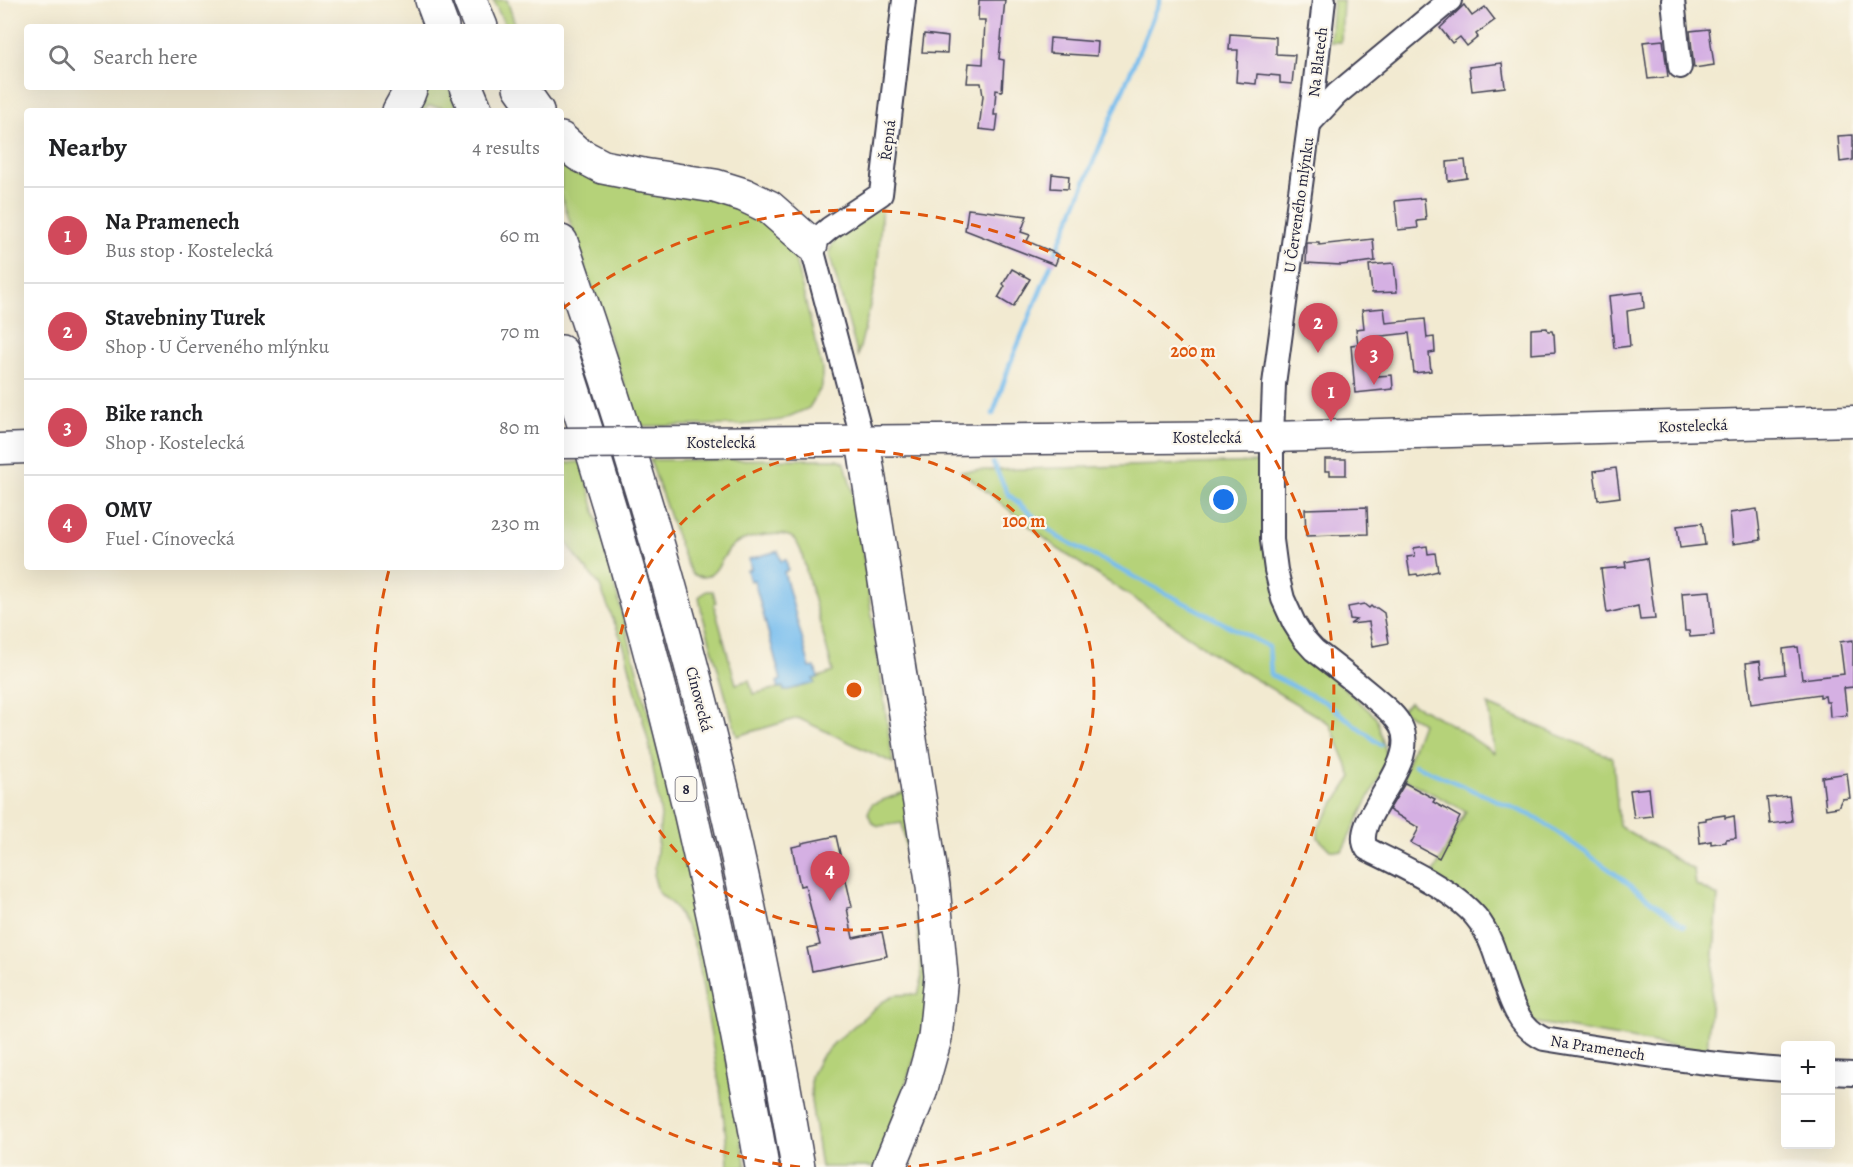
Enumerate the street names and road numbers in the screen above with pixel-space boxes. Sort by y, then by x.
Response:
street label: Na Blatech [1303,25,1333,98]
street label: Řepná [875,118,901,162]
street label: U Červeného mlýnku [1279,136,1319,274]
street label: Kostelecká [1658,414,1729,438]
street label: Kostelecká [1172,427,1242,449]
street label: Kostelecká [686,432,756,454]
street label: Cínovecká [680,664,718,735]
road number: 8 [676,777,696,801]
street label: Na Pramenech [1549,1030,1647,1066]

